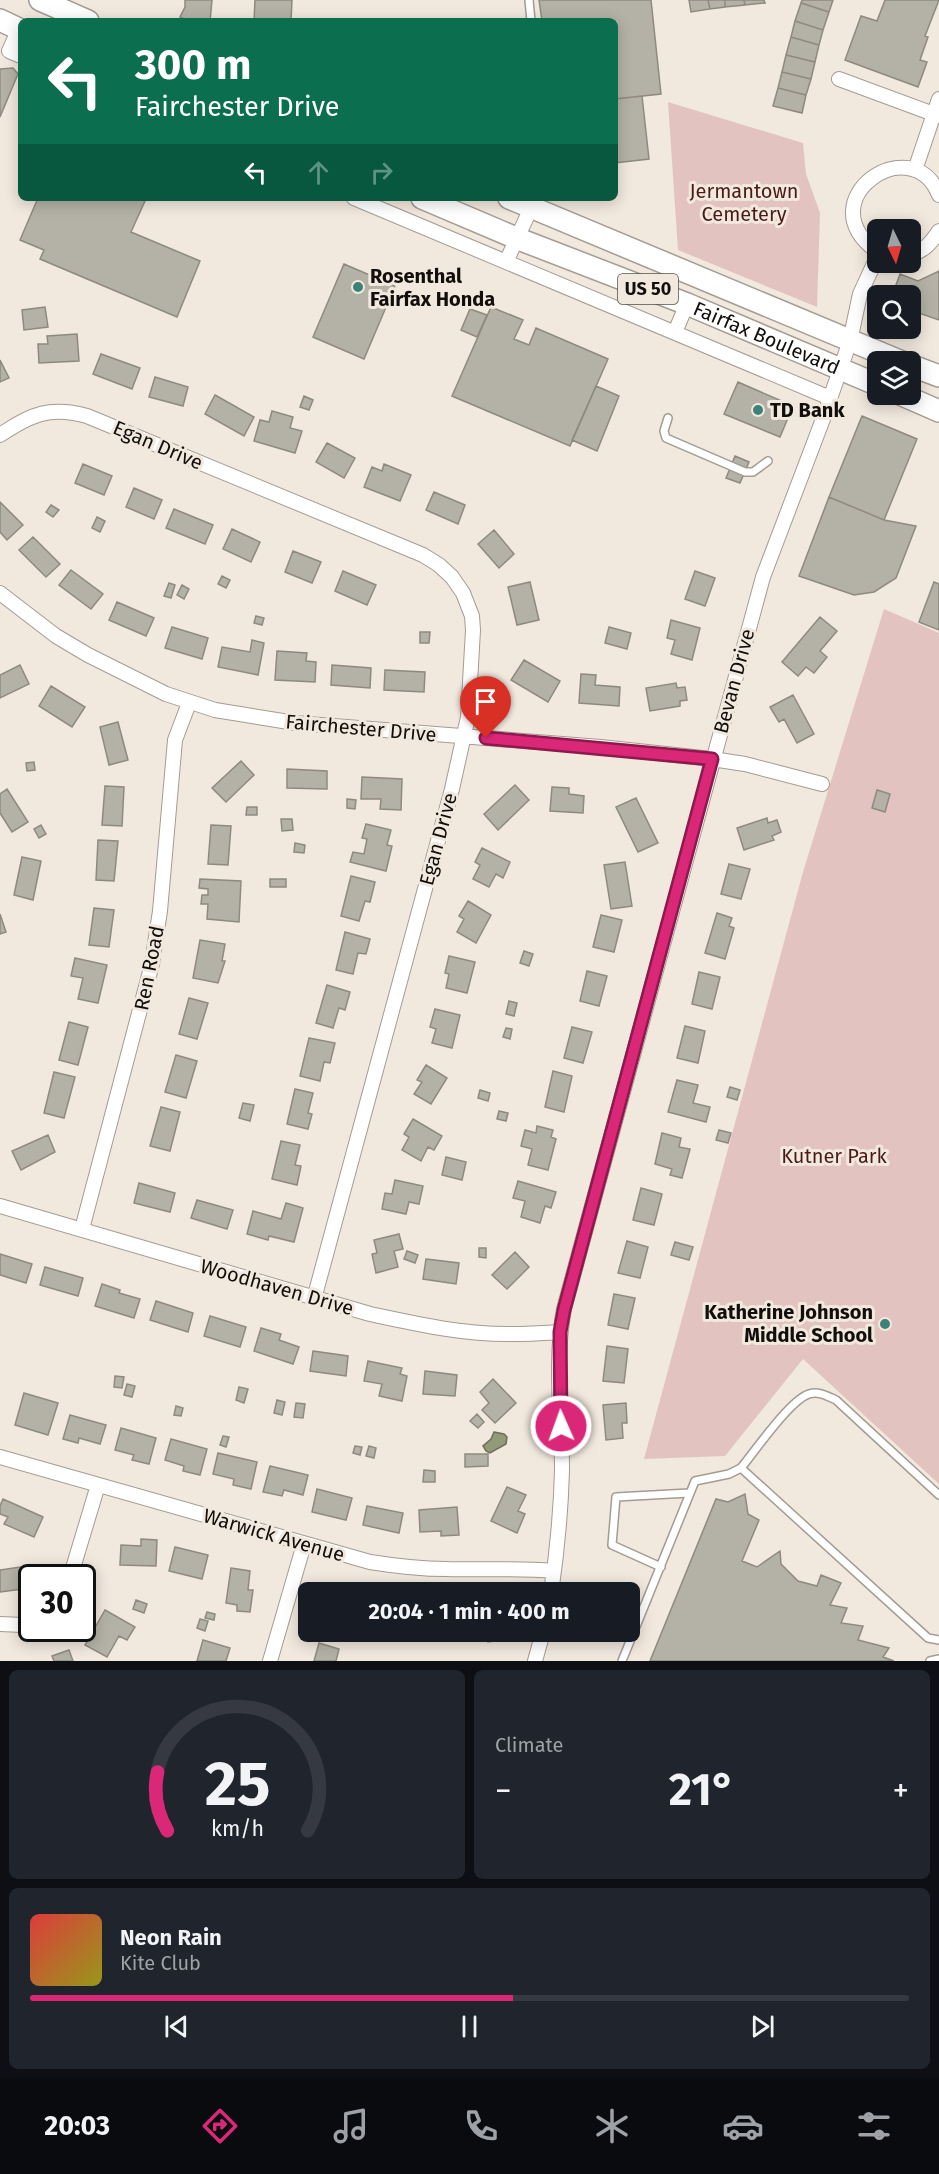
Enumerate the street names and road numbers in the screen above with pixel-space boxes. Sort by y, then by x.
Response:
road number: US 50 [618,274,678,304]
street label: Fairfax Boulevard [690,296,843,379]
street label: Egan Drive [110,415,206,475]
street label: Bevan Drive [709,626,759,736]
street label: Fairchester Drive [284,709,438,747]
street label: Egan Drive [414,790,462,888]
street label: Ren Road [129,924,169,1012]
street label: Woodhaven Drive [197,1254,357,1320]
street label: Warwick Avenue [201,1503,347,1567]

